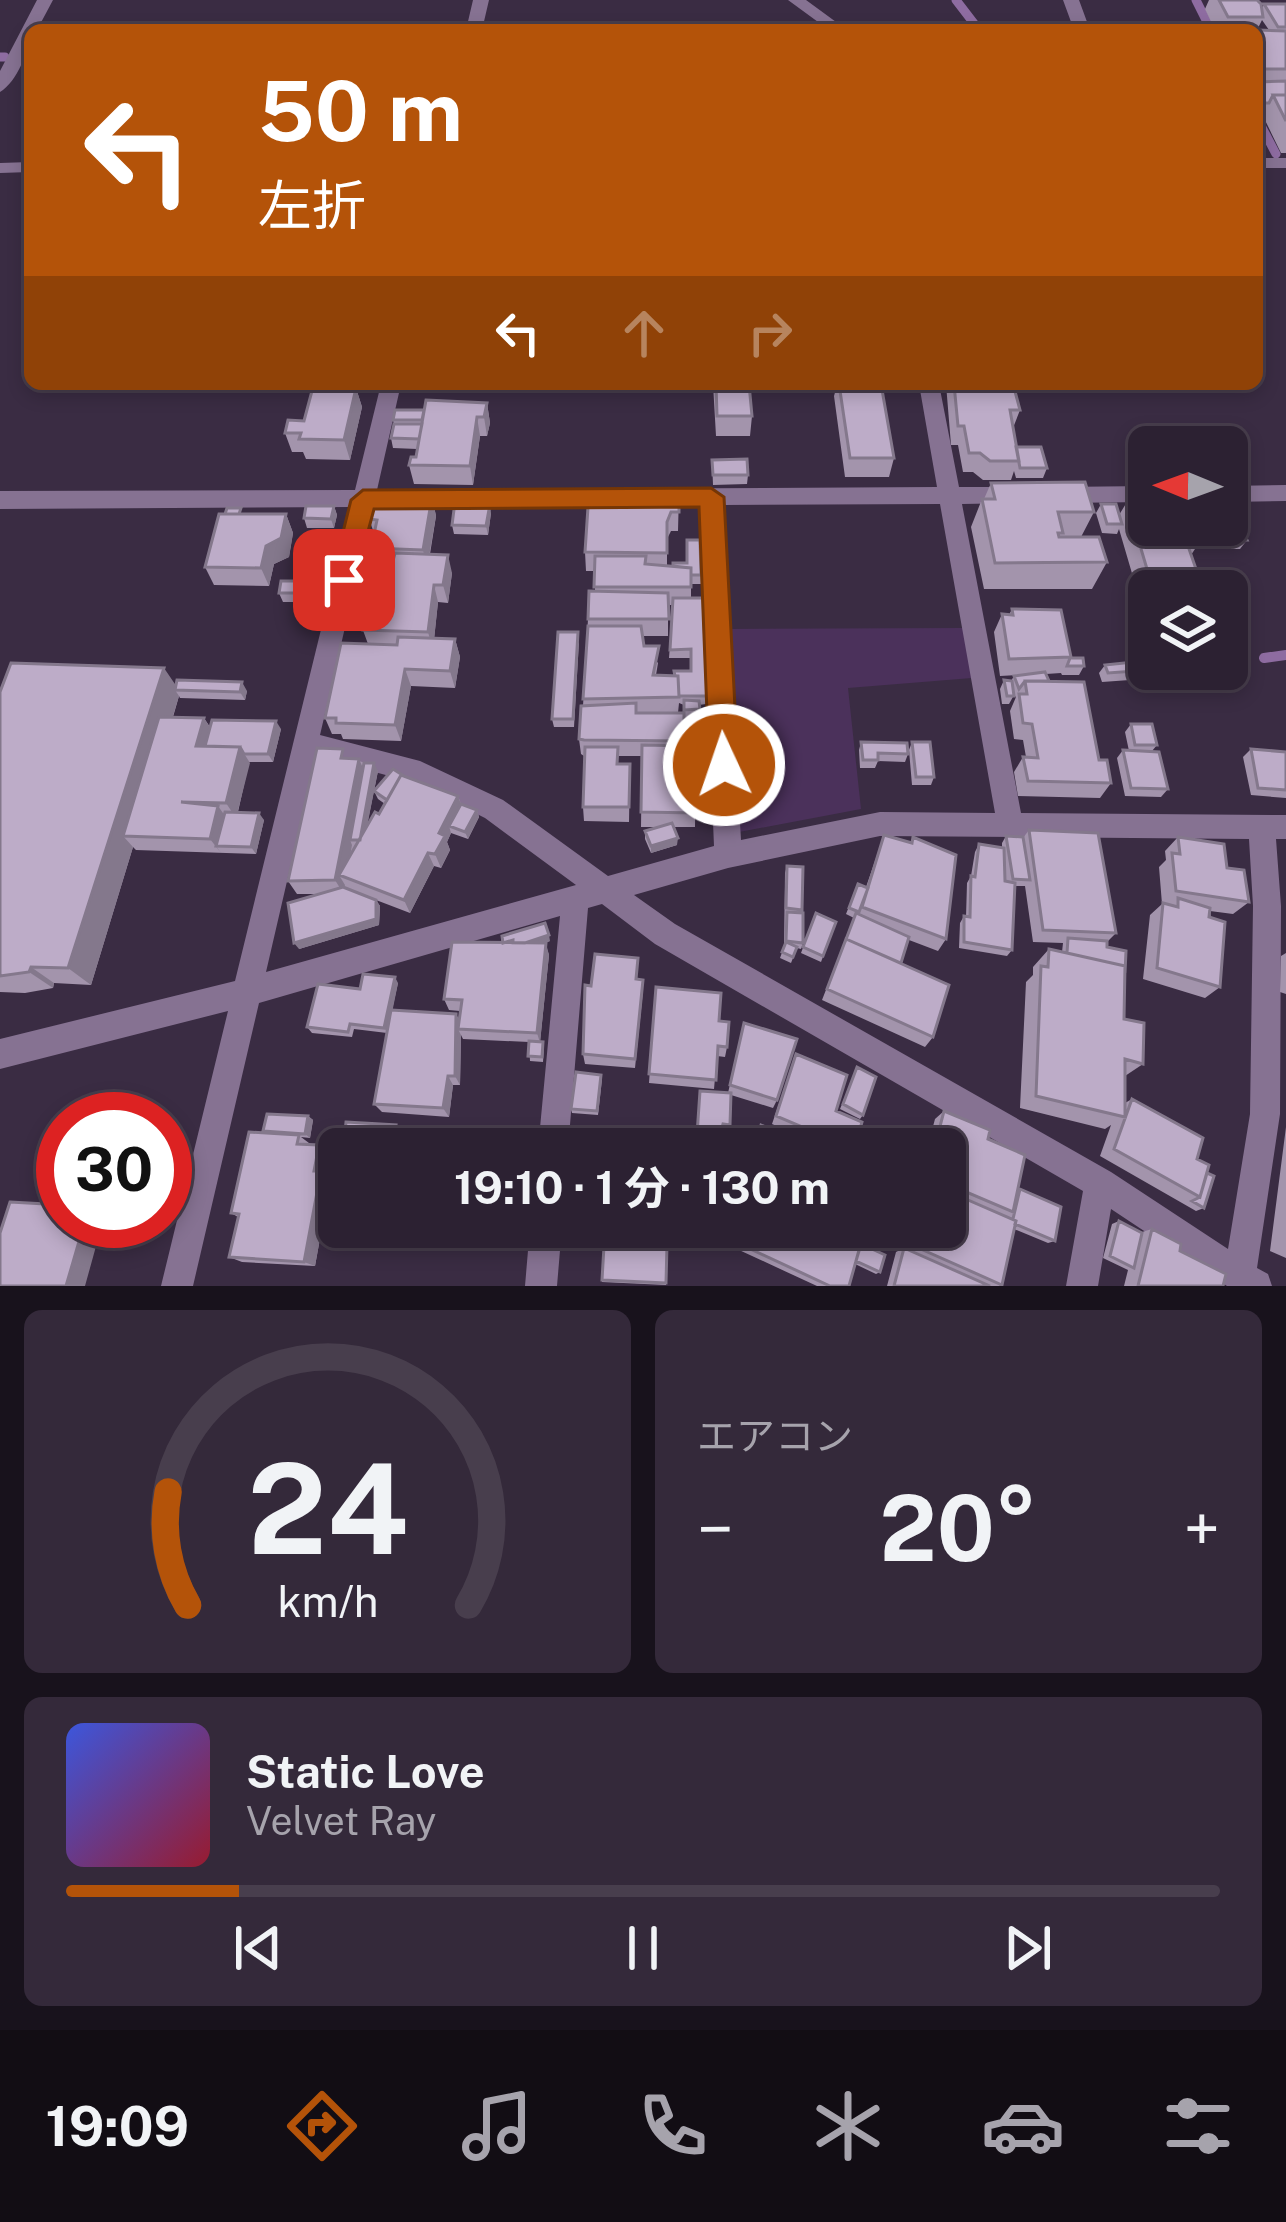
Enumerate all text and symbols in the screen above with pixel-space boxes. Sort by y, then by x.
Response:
text: 50 m [258,61,463,160]
icon: left [60,72,216,228]
text: 左折 [258,174,366,237]
icon: left [485,300,551,366]
icon: ahead [611,300,677,366]
icon: right [737,300,803,366]
north arrow [1128,426,1248,546]
map controls [1128,426,1248,690]
pin [293,529,395,631]
icon: arrive [311,547,377,613]
button: layers [1128,570,1248,690]
position arrow [661,702,787,828]
speed limit sign: 30 [36,1092,192,1248]
text: 19:10 · 1 分 · 130 m [454,1161,830,1214]
text: エアコン [697,1413,853,1459]
text: 24 [247,1435,408,1582]
text: 20° [880,1475,1037,1581]
text: − [697,1490,734,1568]
text: + [1183,1490,1220,1568]
text: km/h [277,1575,378,1626]
text: Static Love [246,1745,485,1798]
text: Velvet Ray [246,1798,436,1844]
icon: previous [225,1915,291,1981]
icon: pause [610,1915,676,1981]
icon: next [995,1915,1061,1981]
icon: directions [280,2084,364,2168]
icon: music [455,2084,539,2168]
icon: phone [631,2084,715,2168]
icon: climate [806,2084,890,2168]
icon: car [981,2084,1065,2168]
icon: filters [1156,2084,1240,2168]
text: 19:09 [46,2095,189,2158]

